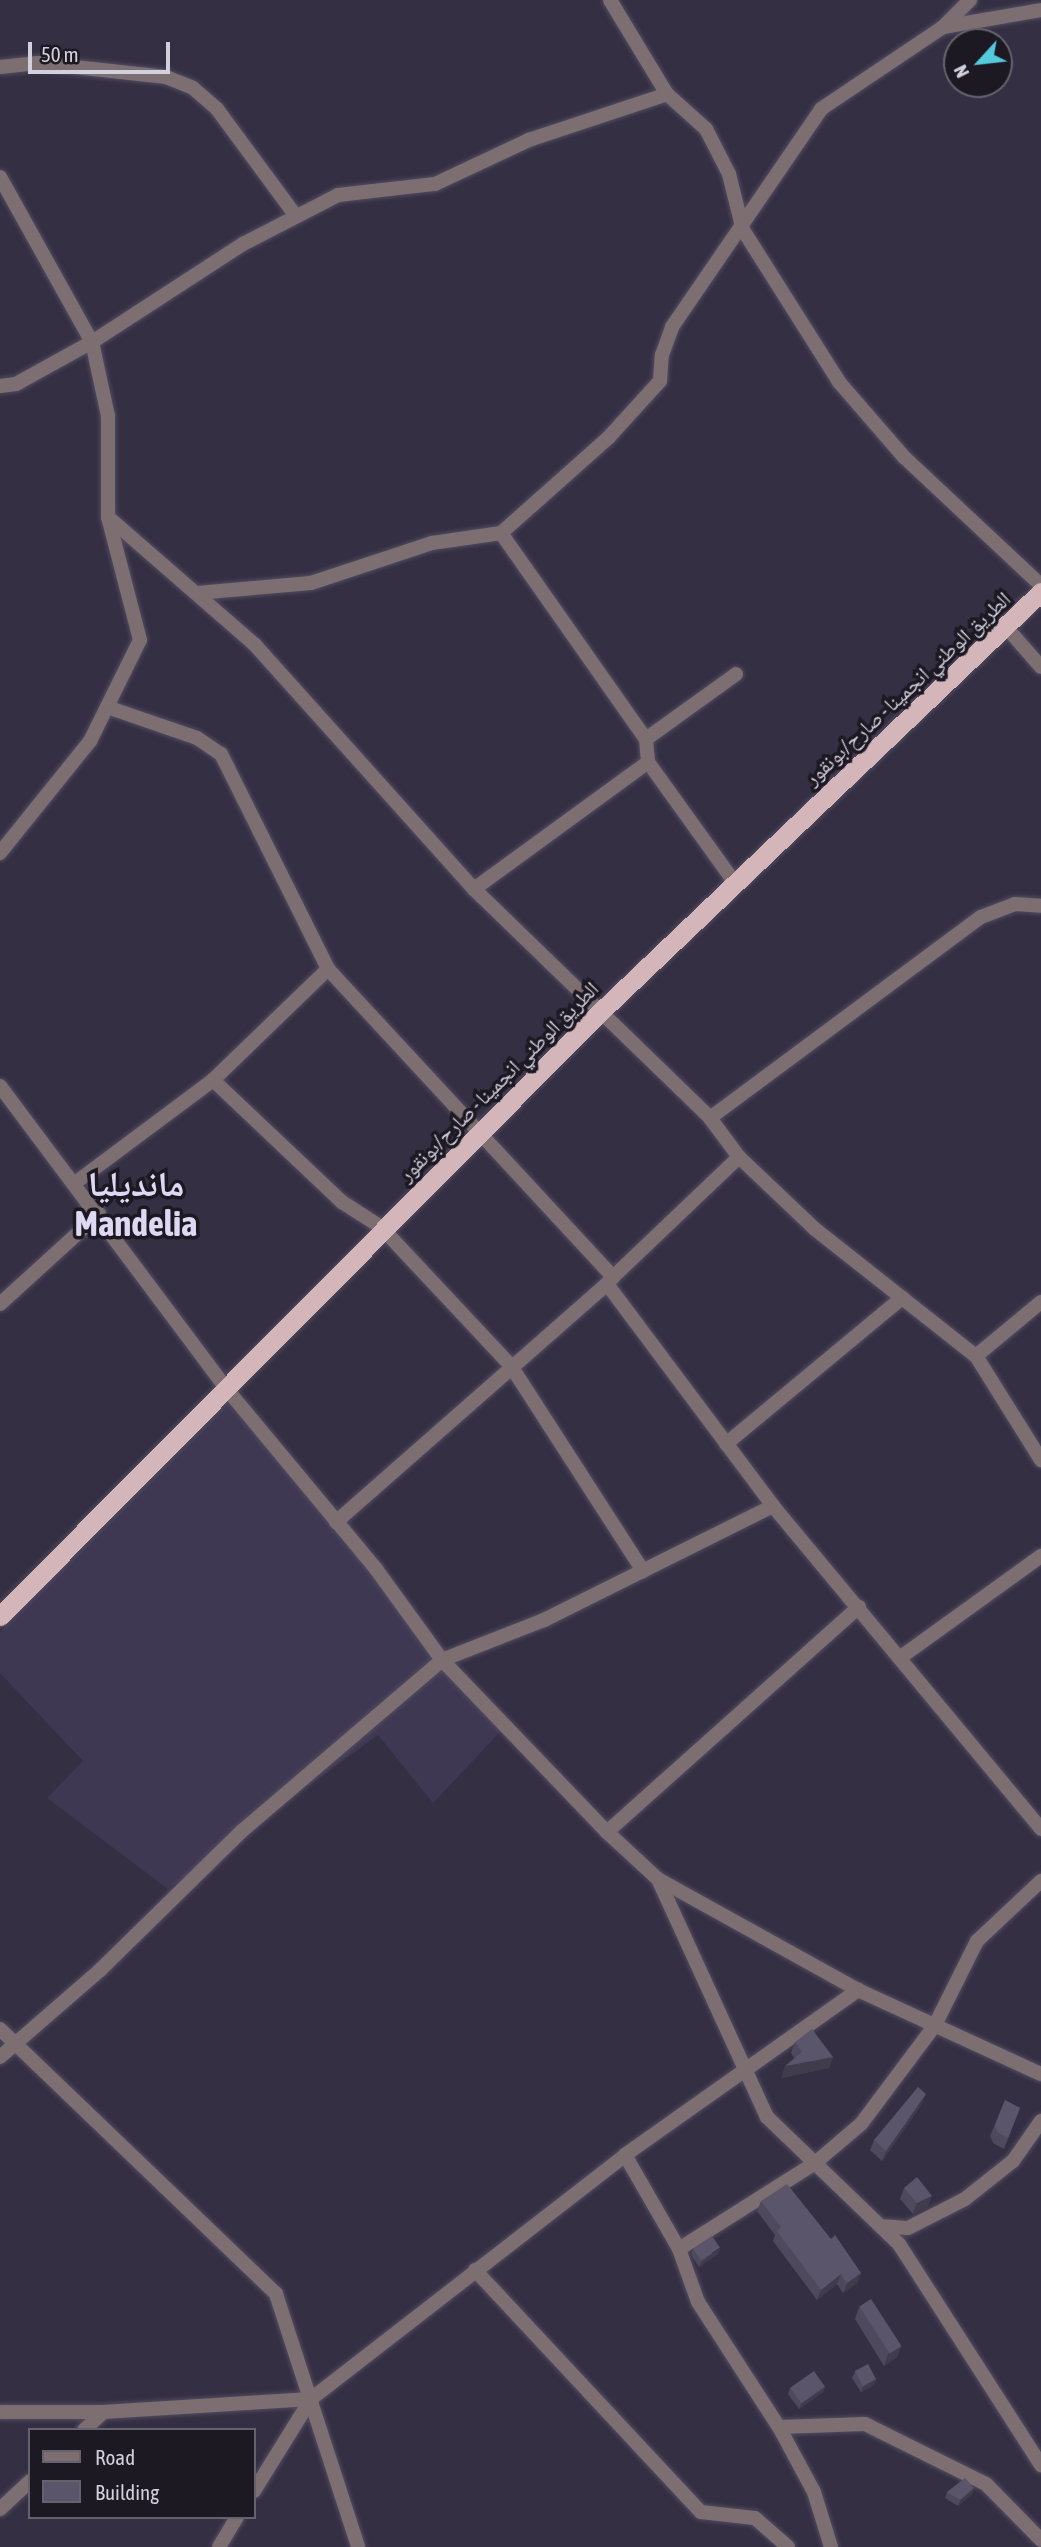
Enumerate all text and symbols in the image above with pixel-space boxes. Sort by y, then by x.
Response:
scale bar [32,28,173,72]
north arrow [943,28,1013,98]
text: 50 m [41,42,79,66]
text: N [949,62,973,82]
street label: الطريق الوطني انجمينا - صارح/بونقور [799,586,1015,790]
street label: الطريق الوطني انجمينا - صارح/بونقور [393,976,603,1186]
district label: مانديليا Mandelia [75,1162,197,1244]
legend [28,2428,256,2519]
text: Road [95,2445,135,2469]
text: Building [95,2480,159,2504]

